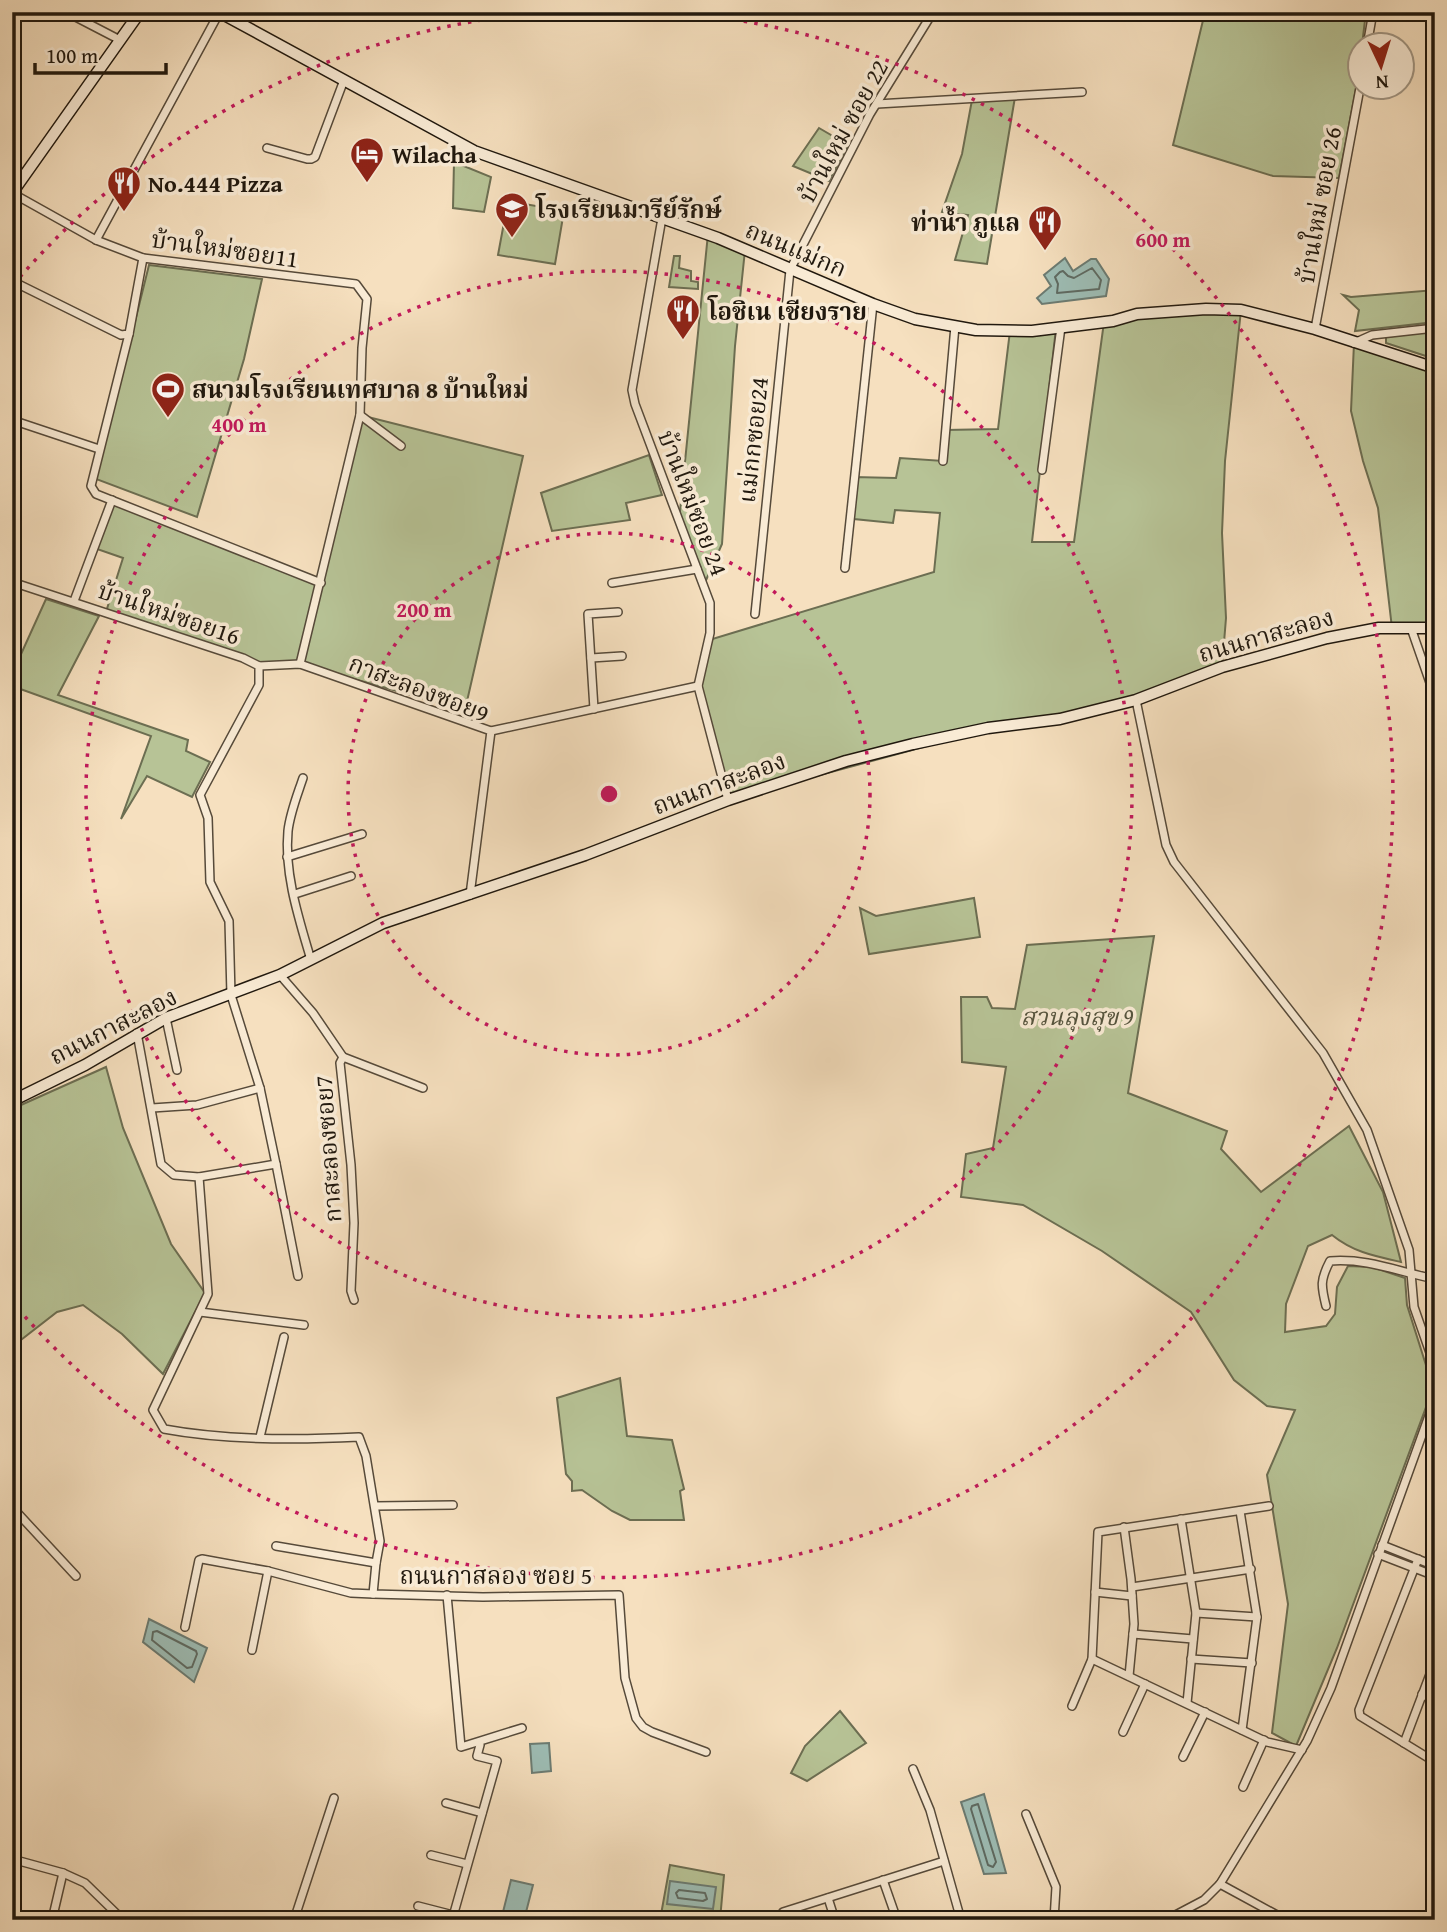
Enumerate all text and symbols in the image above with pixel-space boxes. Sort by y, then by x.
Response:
scale bar [35,32,166,76]
north arrow [1346,32,1416,102]
text: 100 m [46,40,98,71]
street label: บ้านใหม่ ซอย 22 [789,53,897,209]
text: N [1375,69,1389,97]
street label: บ้านใหม่ ซอย 26 [1288,124,1350,286]
hotel icon: Wilacha [348,135,386,184]
place label: Wilacha [392,137,477,172]
restaurant icon: No.444 Pizza [105,164,143,213]
place label: No.444 Pizza [148,166,283,201]
school or university icon: โรงเรียนมารีย์รักษ์ [493,190,531,239]
place label: โรงเรียนมารีย์รักษ์ [535,192,723,227]
restaurant icon: ท่าน้ำ ภูแล [1026,203,1064,252]
place label: ท่าน้ำ ภูแล [911,205,1020,240]
street label: ถนนแม่กก [740,212,852,286]
street label: บ้านใหม่ซอย11 [149,221,301,277]
text: 600 m [1135,224,1191,255]
restaurant icon: โอชิเน เชียงราย [664,292,702,341]
place label: โอชิเน เชียงราย [707,294,867,329]
sports icon: สนามโรงเรียนเทศบาล 8 บ้านใหม่ [149,370,187,419]
place label: สนามโรงเรียนเทศบาล 8 บ้านใหม่ [192,372,529,407]
street label: แม่กกซอย24 [729,375,777,505]
text: 400 m [211,409,267,440]
street label: บ้านใหม่ซอย 24 [649,425,737,581]
street label: บ้านใหม่ซอย16 [93,572,245,654]
text: 200 m [396,594,452,625]
street label: ถนนกาสะลอง [1194,599,1338,671]
street label: กาสะลองซอย9 [344,645,494,731]
street label: ถนนกาสะลอง [648,743,790,823]
centre of rings [597,782,621,806]
street label: ถนนกาสะลอง [43,979,183,1073]
park label: สวนลุงสุข 9 [1021,999,1133,1034]
street label: กาสะลองซอย7 [305,1074,351,1224]
street label: ถนนกาสลอง ซอย 5 [400,1558,592,1593]

